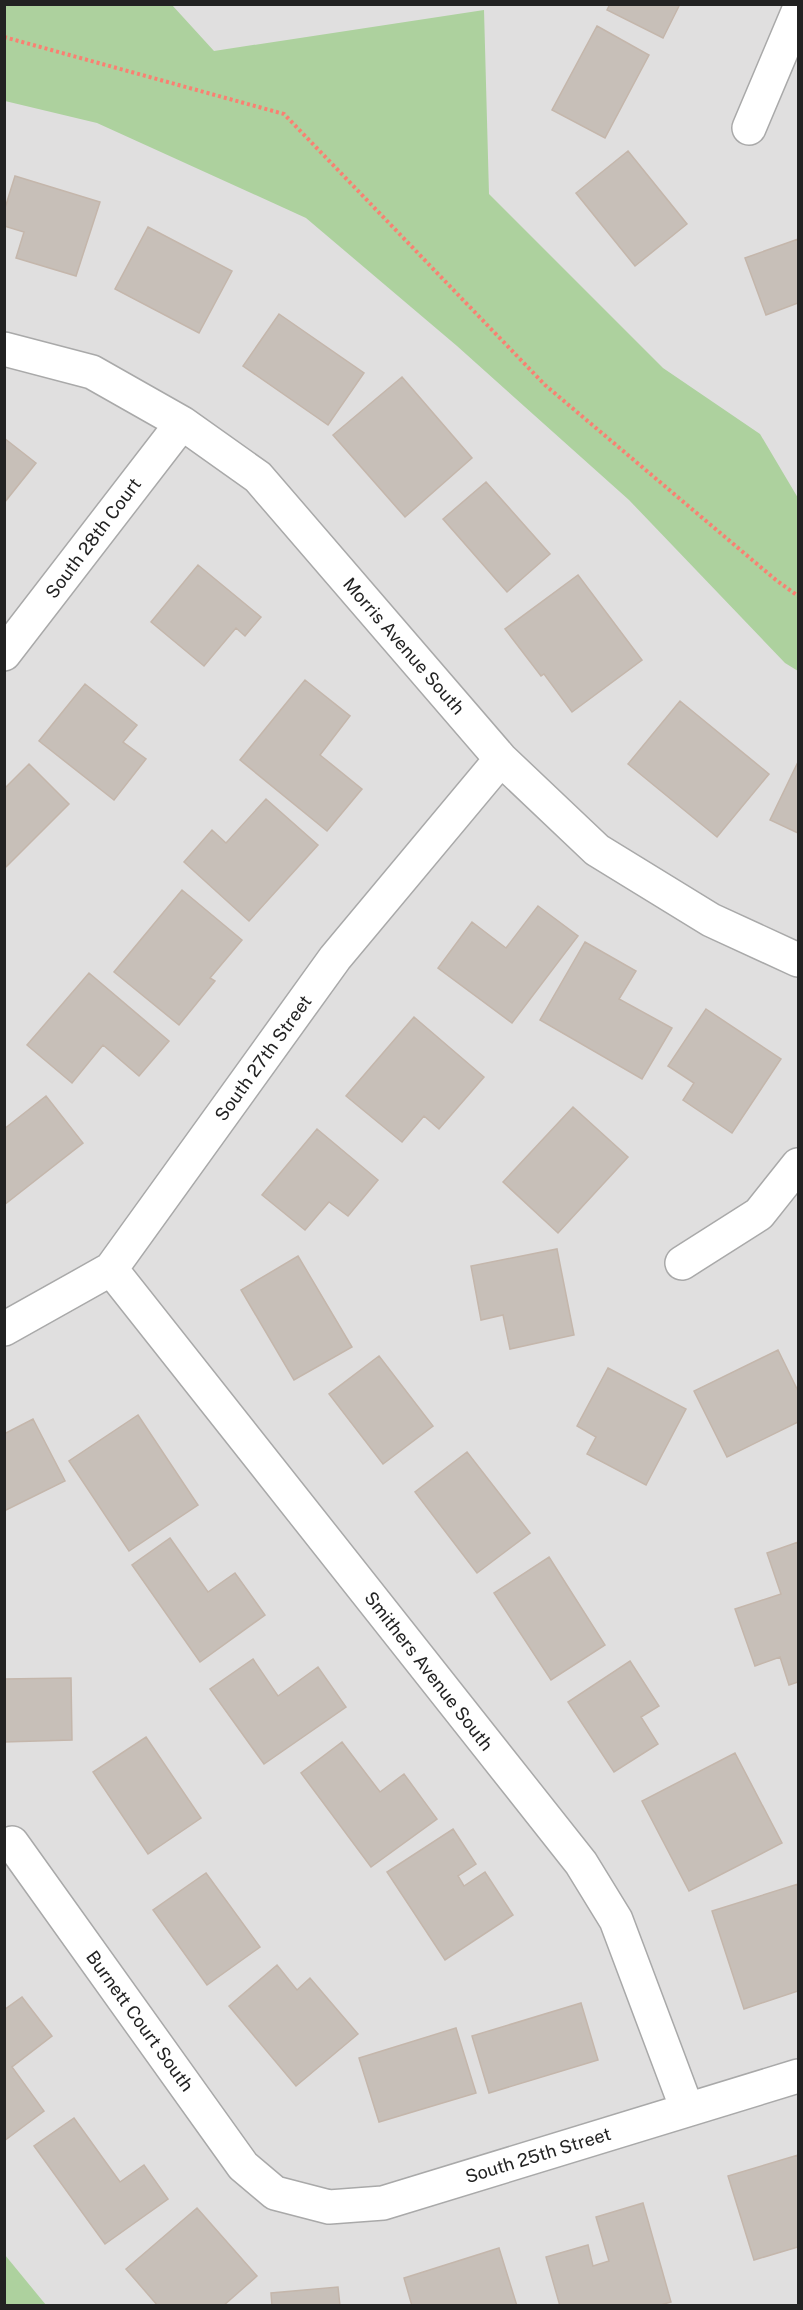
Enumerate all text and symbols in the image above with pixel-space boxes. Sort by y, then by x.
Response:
street label: South 28th Court [41,474,145,602]
street label: Morris Avenue South [339,573,469,719]
street label: South 27th Street [210,991,316,1125]
street label: Smithers Avenue South [360,1587,498,1755]
street label: Burnett Court South [82,1947,198,2095]
street label: South 25th Street [463,2123,613,2187]

